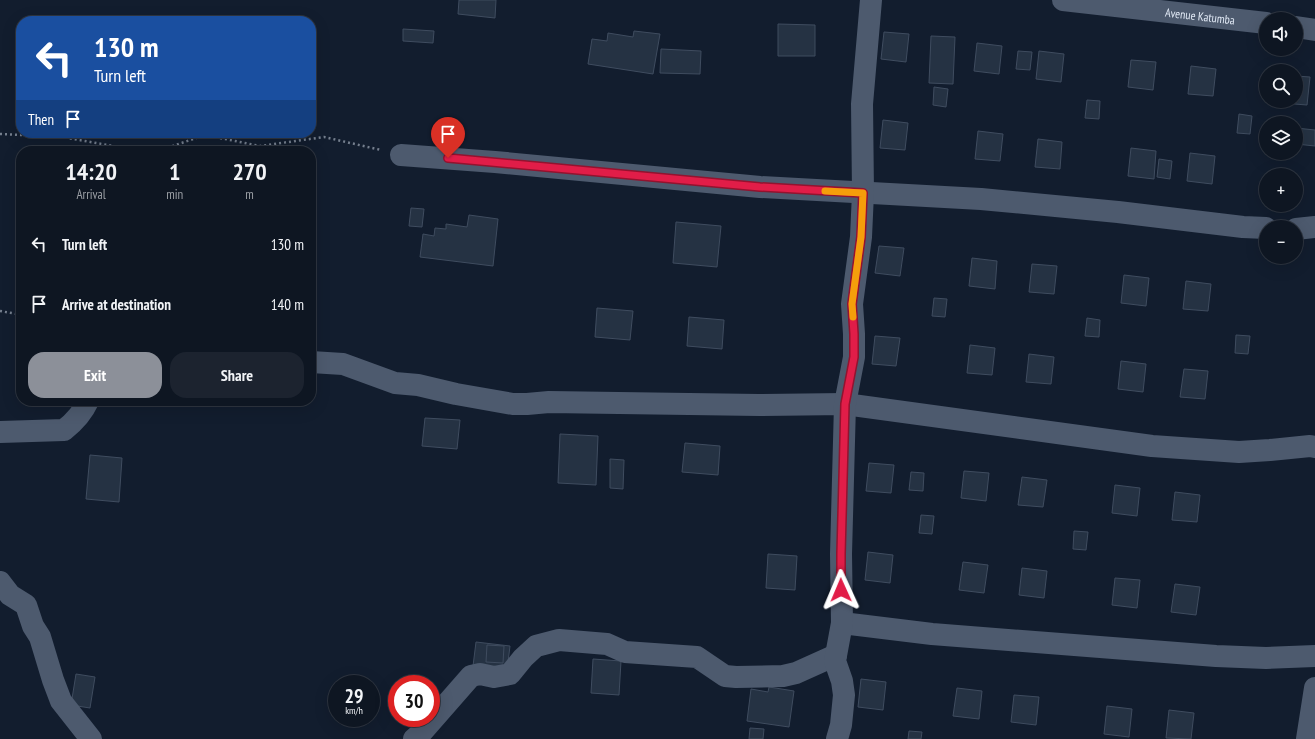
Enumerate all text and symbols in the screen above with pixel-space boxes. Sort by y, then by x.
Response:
street label: Avenue Katumba [1165,4,1236,27]
map controls [1259,12,1303,264]
button: sound [1259,12,1303,56]
text: 130 m [94,28,158,65]
icon: left [28,32,80,84]
text: Turn left [94,64,146,87]
button: search [1259,64,1303,108]
icon: arrive [62,108,84,130]
text: Then [28,110,54,129]
button: layers [1259,116,1303,160]
pin [431,117,465,158]
icon: arrive [437,123,459,145]
text: 14:20 [65,156,117,187]
text: 1 [169,156,180,187]
text: 270 [232,156,267,187]
button: + [1259,168,1303,212]
text: Arrival [76,186,106,203]
text: min [166,186,183,203]
text: m [245,186,254,203]
button: − [1259,220,1303,264]
icon: left [28,233,50,255]
text: Turn left [62,235,107,254]
text: 130 m [271,235,304,254]
icon: arrive [28,293,50,315]
text: Arrive at destination [62,295,171,314]
text: 140 m [271,295,304,314]
button: Exit [28,352,162,398]
button: Share [170,352,304,398]
position arrow [820,569,862,611]
speed limit sign: 30 [388,675,440,727]
text: 29 [344,683,364,709]
text: km/h [345,704,363,717]

